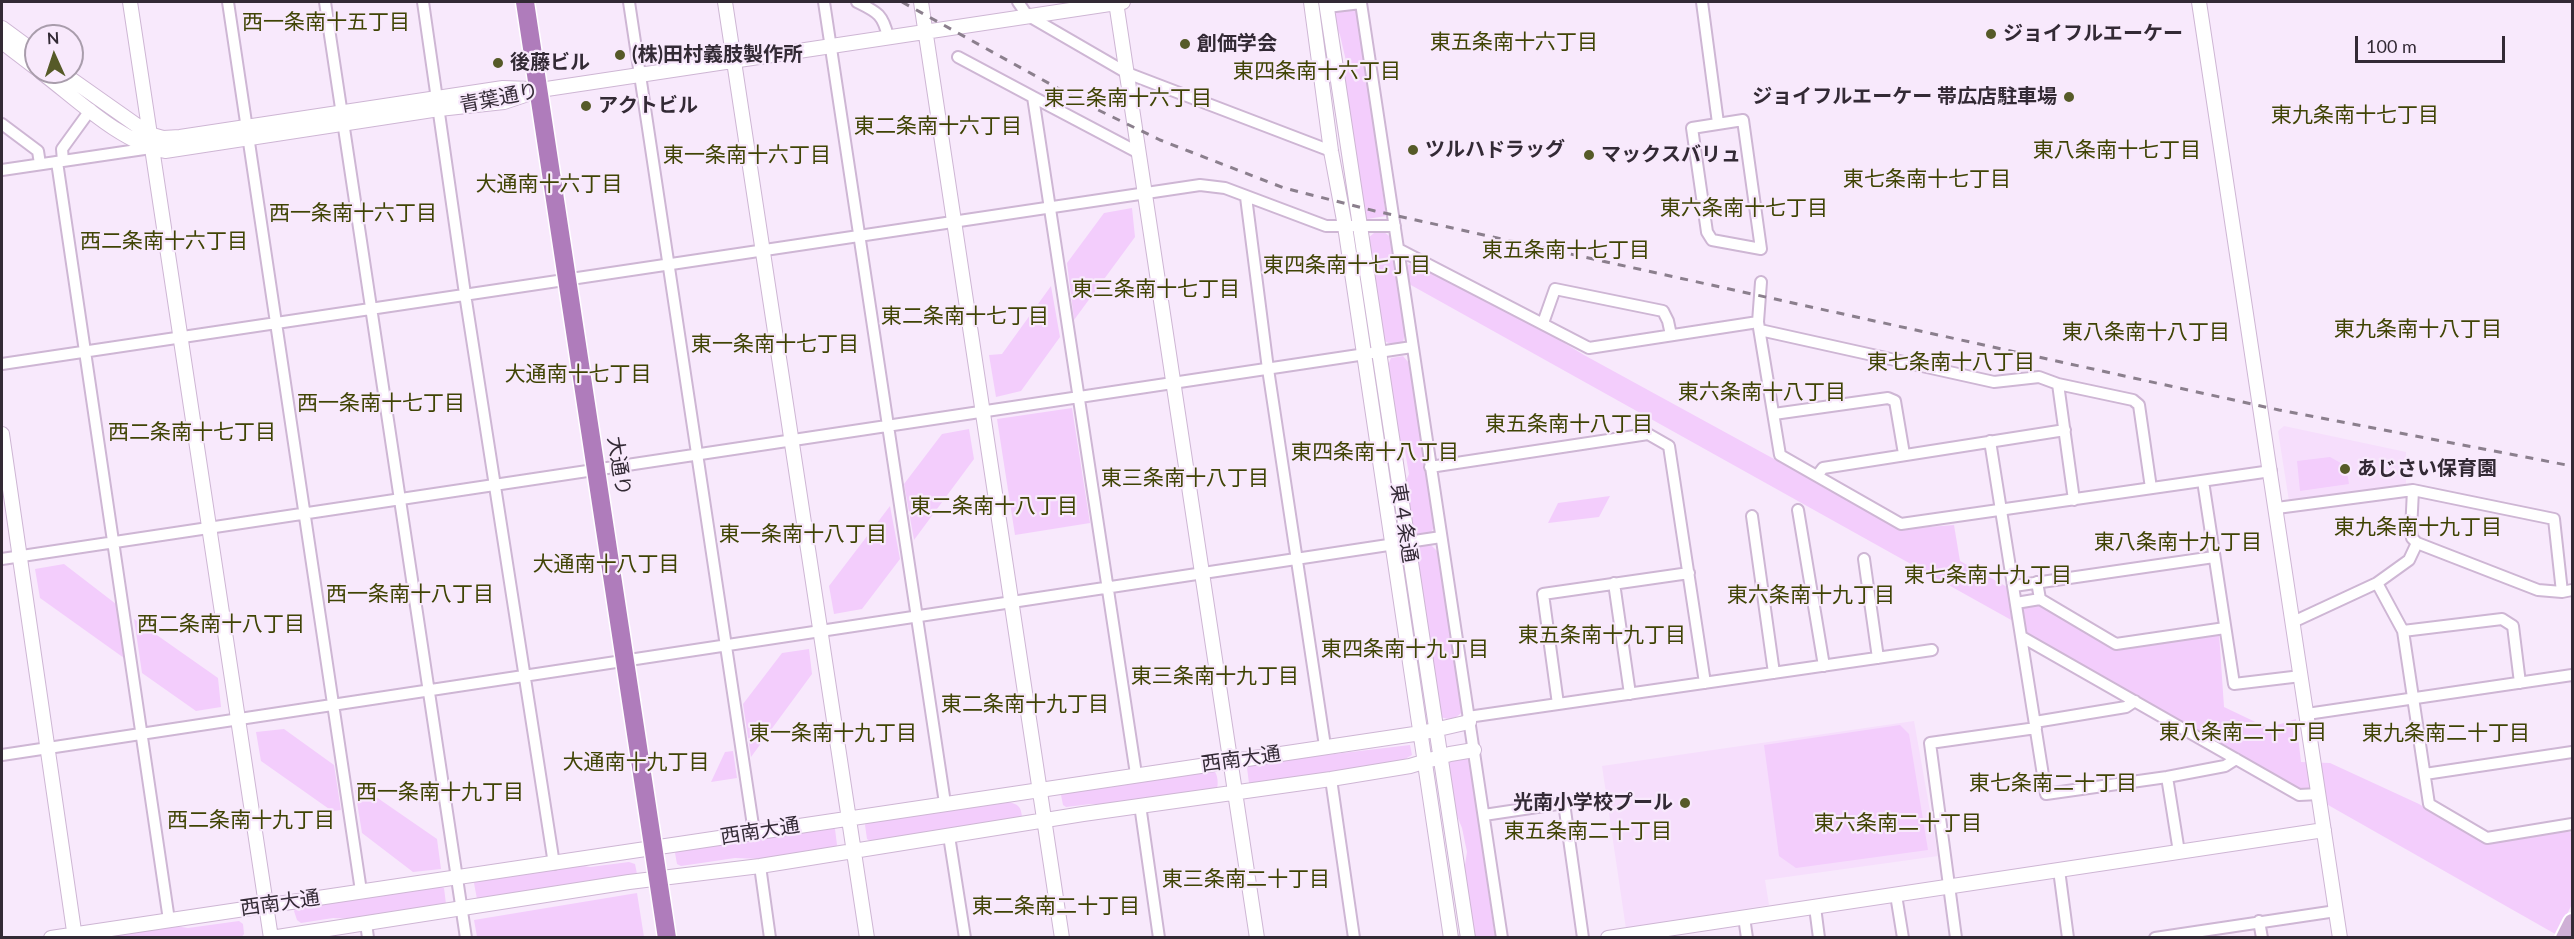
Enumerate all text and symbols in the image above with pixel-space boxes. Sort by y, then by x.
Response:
district label: 西一条南十五丁目 [242,9,410,35]
place label: ジョイフルエーケー [2003,22,2183,46]
north arrow [24,24,84,84]
scale bar [2358,24,2508,62]
marker: ジョイフルエーケー [1984,27,1998,41]
text: N [46,28,60,47]
district label: 東五条南十六丁目 [1430,29,1598,55]
place label: 創価学会 [1197,32,1277,56]
text: 100 m [2366,35,2417,57]
marker: 創価学会 [1178,37,1192,51]
place label: (株)田村義肢製作所 [632,43,803,67]
marker: (株)田村義肢製作所 [613,48,627,62]
place label: 後藤ビル [510,51,590,75]
marker: 後藤ビル [491,56,505,70]
district label: 東四条南十六丁目 [1233,58,1401,84]
street label: 青葉通り [457,79,541,117]
district label: 東三条南十六丁目 [1044,85,1212,111]
place label: ジョイフルエーケー 帯広店駐車場 [1752,85,2057,109]
marker: ジョイフルエーケー 帯広店駐車場 [2062,90,2076,104]
place label: アクトビル [598,94,698,118]
marker: アクトビル [579,99,593,113]
district label: 東九条南十七丁目 [2271,102,2439,128]
district label: 東二条南十六丁目 [854,113,1022,139]
district label: 東八条南十七丁目 [2033,137,2201,163]
place label: ツルハドラッグ [1425,138,1565,162]
district label: 東一条南十六丁目 [663,142,831,168]
marker: ツルハドラッグ [1406,143,1420,157]
place label: マックスバリュ [1601,143,1741,167]
marker: マックスバリュ [1582,148,1596,162]
district label: 東七条南十七丁目 [1843,166,2011,192]
district label: 大通南十六丁目 [476,171,622,197]
district label: 東六条南十七丁目 [1660,195,1828,221]
district label: 西一条南十六丁目 [269,200,437,226]
district label: 西二条南十六丁目 [80,228,248,254]
district label: 東五条南十七丁目 [1482,237,1650,263]
district label: 東四条南十七丁目 [1263,252,1431,278]
district label: 東三条南十七丁目 [1072,276,1240,302]
district label: 東二条南十七丁目 [881,303,1049,329]
district label: 東九条南十八丁目 [2334,316,2502,342]
district label: 東八条南十八丁目 [2062,319,2230,345]
district label: 東一条南十七丁目 [691,331,859,357]
district label: 東七条南十八丁目 [1867,349,2035,375]
district label: 大通南十七丁目 [505,361,651,387]
district label: 東六条南十八丁目 [1678,379,1846,405]
district label: 西一条南十七丁目 [297,390,465,416]
district label: 東五条南十八丁目 [1485,411,1653,437]
district label: 西二条南十七丁目 [108,419,276,445]
street label: 大通り [602,434,636,498]
district label: 東四条南十八丁目 [1291,439,1459,465]
place label: あじさい保育園 [2357,457,2497,481]
marker: あじさい保育園 [2338,462,2352,476]
district label: 東三条南十八丁目 [1101,465,1269,491]
street label: 東４条通 [1386,482,1422,564]
district label: 東二条南十八丁目 [910,493,1078,519]
district label: 東九条南十九丁目 [2334,514,2502,540]
district label: 東一条南十八丁目 [719,521,887,547]
district label: 東八条南十九丁目 [2094,529,2262,555]
district label: 大通南十八丁目 [533,551,679,577]
district label: 東七条南十九丁目 [1904,562,2072,588]
district label: 西一条南十八丁目 [326,581,494,607]
district label: 東六条南十九丁目 [1727,582,1895,608]
district label: 西二条南十八丁目 [137,611,305,637]
district label: 東五条南十九丁目 [1518,622,1686,648]
district label: 東四条南十九丁目 [1321,636,1489,662]
district label: 東三条南十九丁目 [1131,663,1299,689]
district label: 東二条南十九丁目 [941,691,1109,717]
district label: 東八条南二十丁目 [2159,719,2327,745]
district label: 東一条南十九丁目 [749,720,917,746]
district label: 東九条南二十丁目 [2362,720,2530,746]
street label: 西南大通 [1200,742,1282,776]
district label: 大通南十九丁目 [563,749,709,775]
district label: 東七条南二十丁目 [1969,770,2137,796]
district label: 西一条南十九丁目 [356,779,524,805]
place label: 光南小学校プール [1513,791,1673,815]
marker: 光南小学校プール [1678,796,1692,810]
district label: 西二条南十九丁目 [167,807,335,833]
district label: 東六条南二十丁目 [1814,810,1982,836]
street label: 西南大通 [719,813,801,849]
district label: 東五条南二十丁目 [1504,818,1672,844]
district label: 東三条南二十丁目 [1162,866,1330,892]
street label: 西南大通 [239,886,321,920]
district label: 東二条南二十丁目 [972,893,1140,919]

